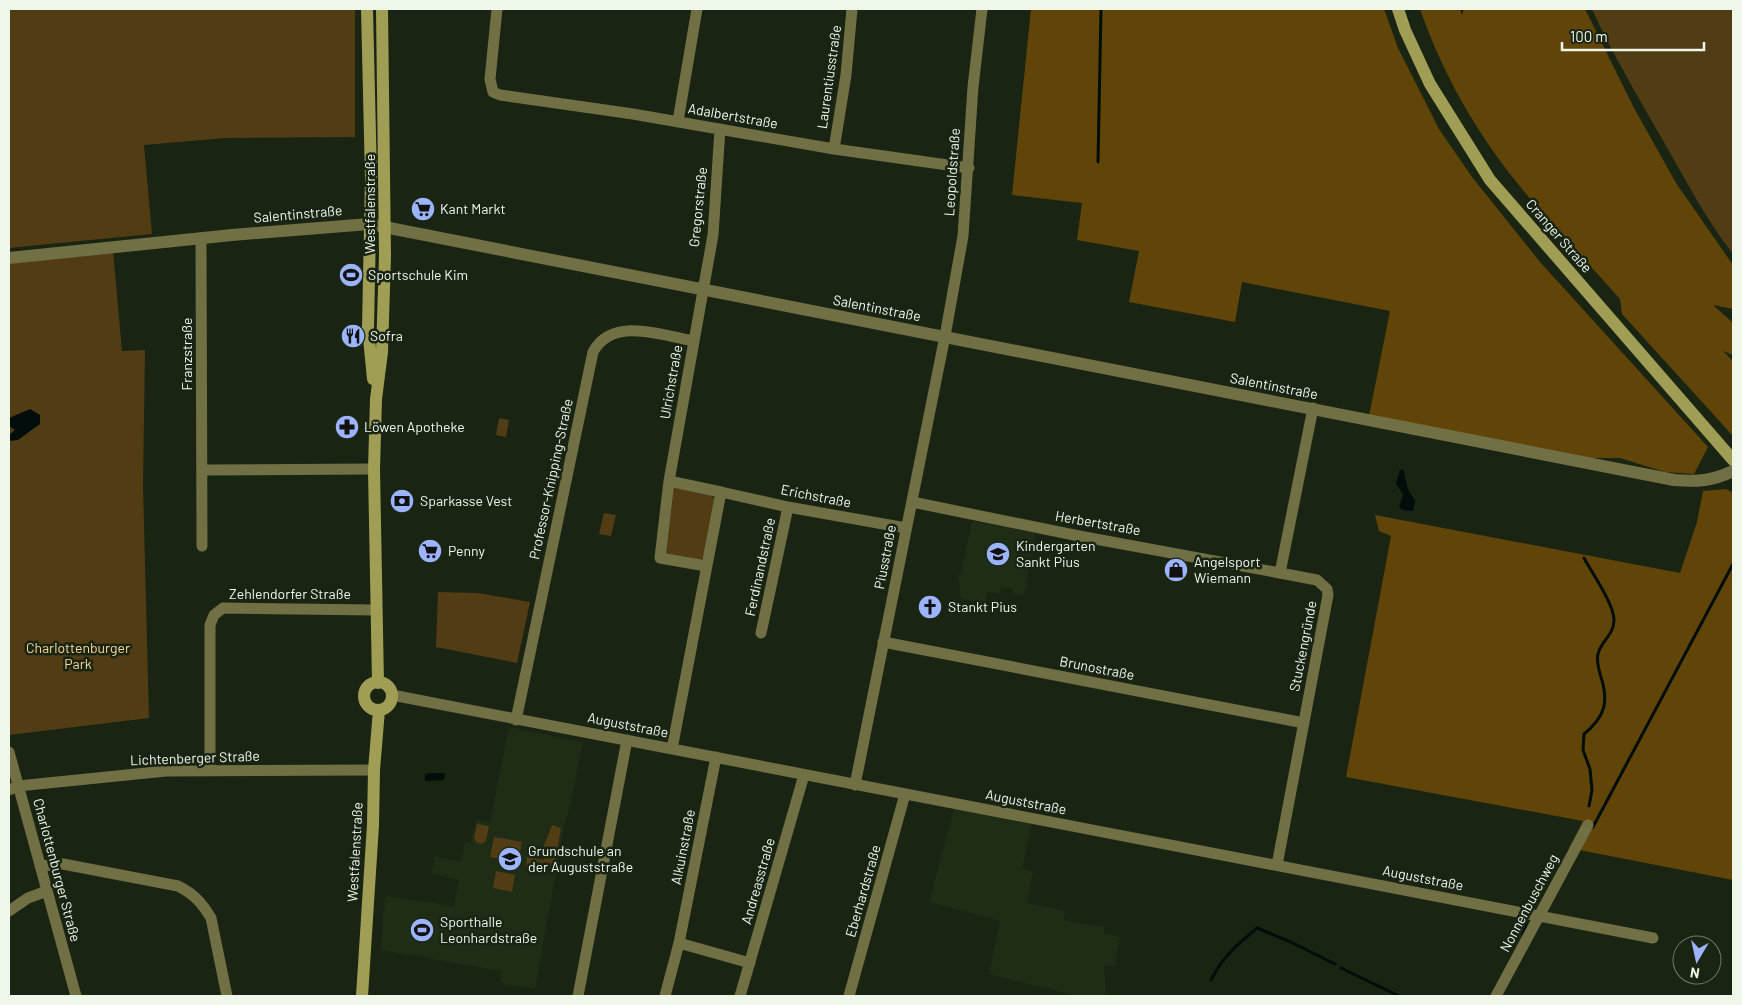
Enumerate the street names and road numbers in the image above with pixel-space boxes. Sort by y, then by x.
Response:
street label: Laurentiusstraße [813,24,844,130]
street label: Adalbertstraße [687,99,779,132]
street label: Leopoldstraße [940,127,963,217]
street label: Westfalenstraße [361,154,378,254]
street label: Gregorstraße [685,166,710,248]
street label: Cranger Straße [1523,195,1596,276]
street label: Salentinstraße [253,201,343,226]
street label: Salentinstraße [832,291,922,324]
street label: Franzstraße [178,317,195,391]
street label: Ulrichstraße [656,343,685,420]
street label: Salentinstraße [1229,369,1319,402]
street label: Professor-Knipping-Straße [525,397,576,561]
street label: Erichstraße [779,480,853,511]
street label: Herbertstraße [1054,507,1142,538]
street label: Ferdinandstraße [741,516,778,618]
street label: Piusstraße [870,523,899,591]
street label: Zehlendorfer Straße [229,585,351,602]
street label: Stuckengründe [1285,599,1320,693]
street label: Brunostraße [1058,652,1136,683]
street label: Auguststraße [586,708,670,741]
street label: Lichtenberger Straße [130,747,260,768]
street label: Auguststraße [984,785,1068,818]
street label: Charlottenburger Straße [30,796,85,943]
street label: Westfalenstraße [343,802,366,902]
street label: Alkuinstraße [667,808,698,886]
street label: Andreasstraße [737,836,778,926]
street label: Eberhardstraße [841,843,884,939]
street label: Nonnenbuschweg [1496,851,1562,955]
street label: Auguststraße [1381,861,1465,894]

